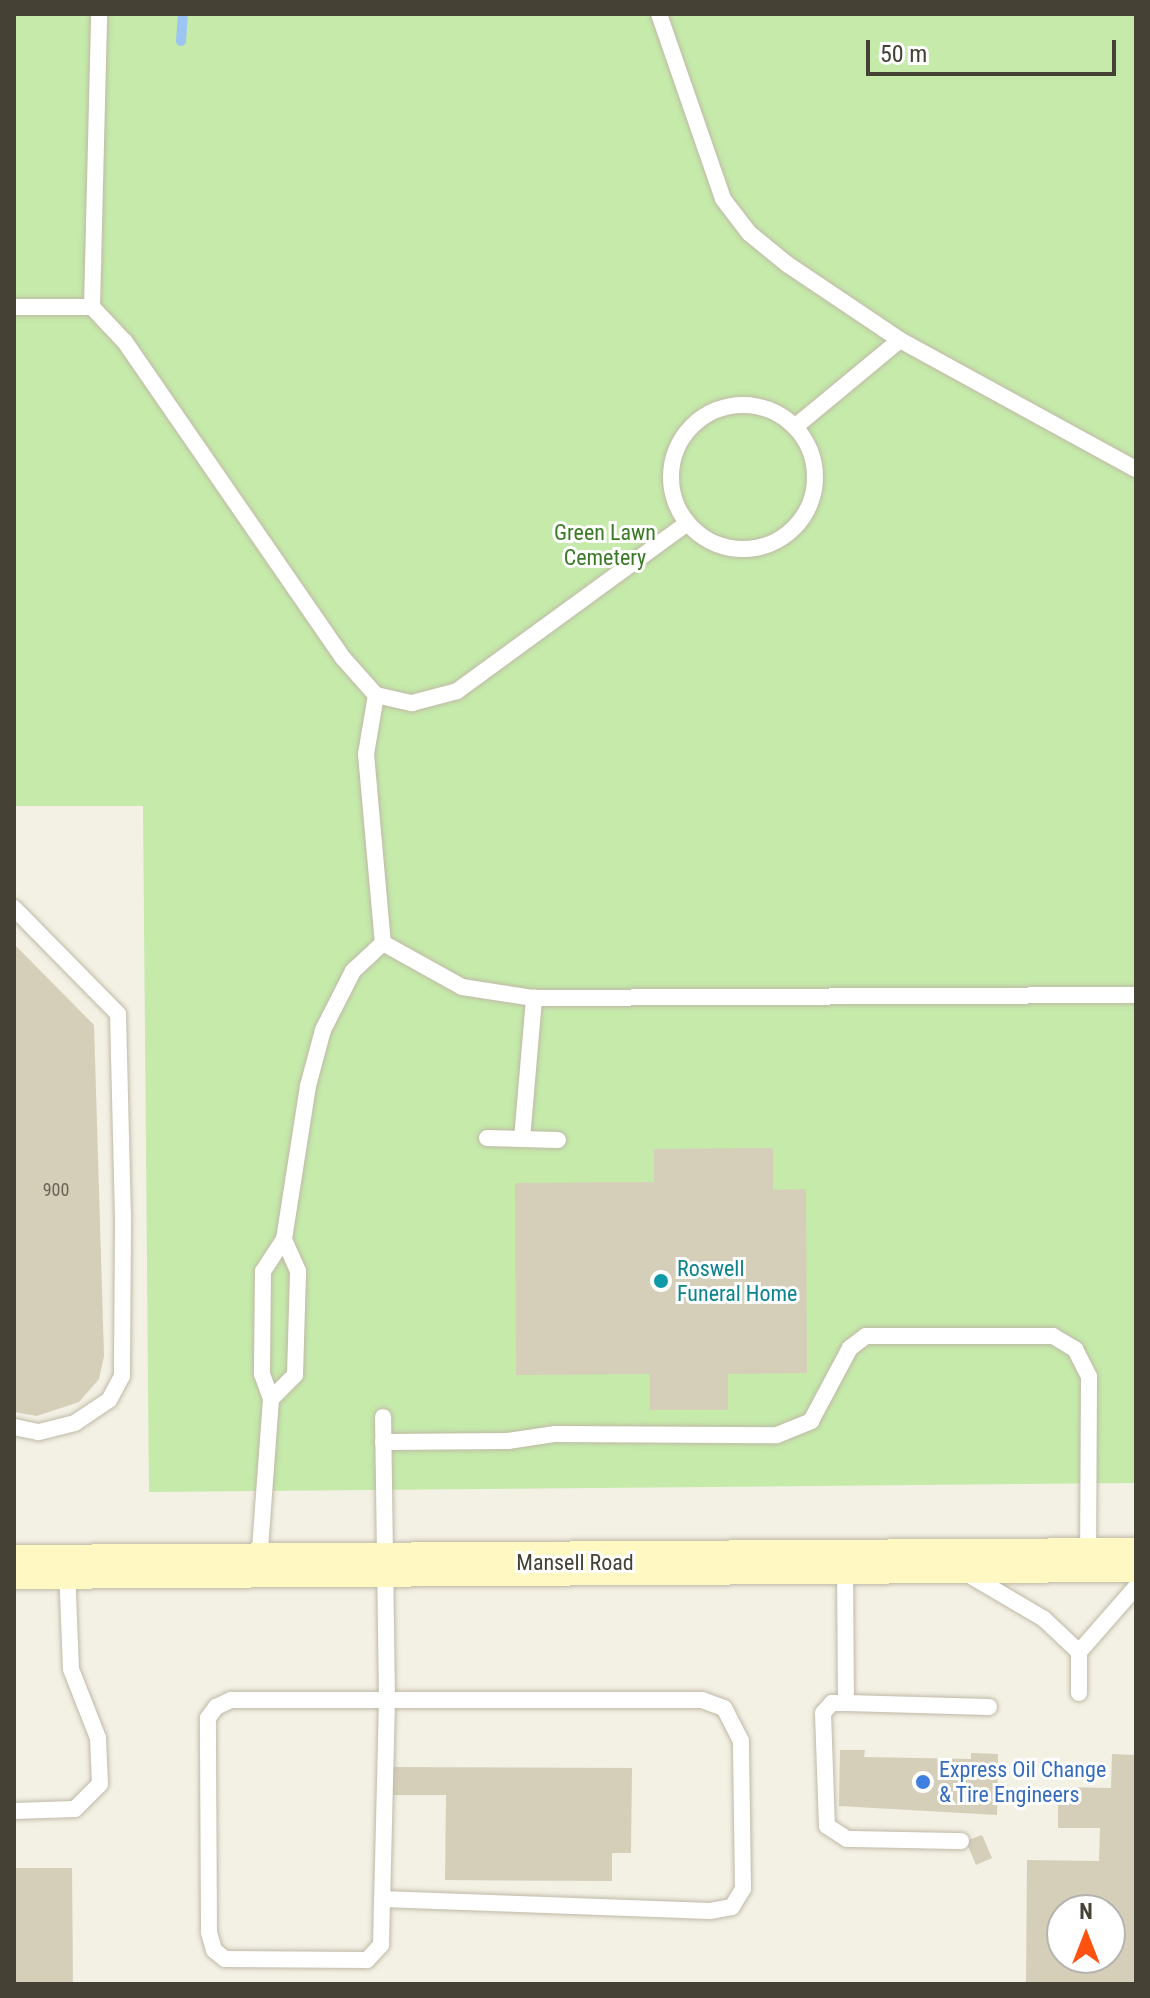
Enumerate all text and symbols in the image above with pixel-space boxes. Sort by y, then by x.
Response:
scale bar [870,24,1120,74]
text: 50 m [880,40,927,68]
park label: Green Lawn Cemetery [554,519,656,570]
house number: 900 [43,1179,69,1201]
place label: Roswell Funeral Home [677,1255,797,1306]
marker: Roswell Funeral Home [652,1272,670,1290]
street label: Mansell Road [516,1550,634,1576]
place label: Express Oil Change & Tire Engineers [939,1756,1106,1808]
marker: Express Oil Change & Tire Engineers [914,1773,932,1791]
north arrow [1046,1894,1126,1974]
text: N [1079,1899,1093,1924]

